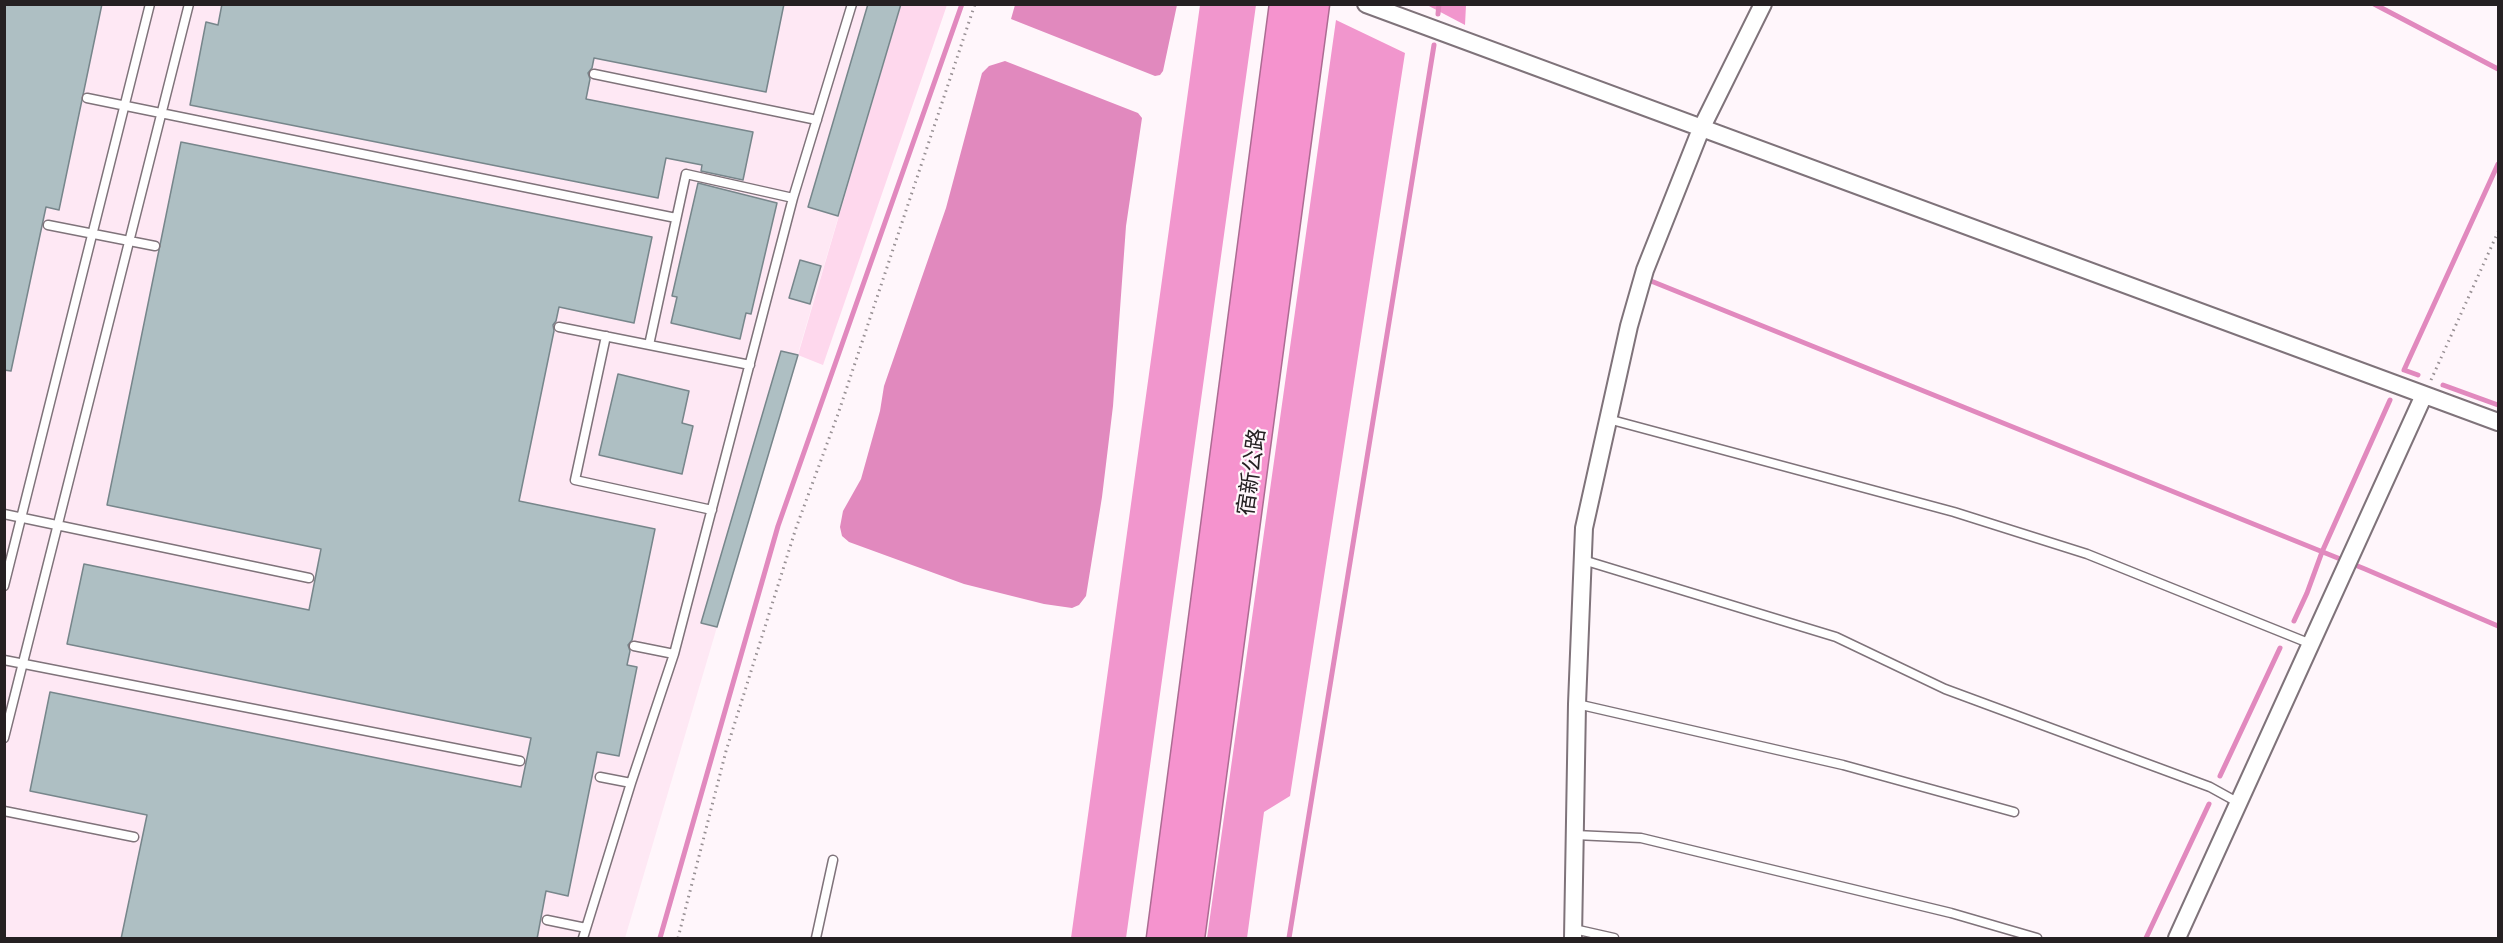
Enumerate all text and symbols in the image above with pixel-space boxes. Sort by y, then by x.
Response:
street label: 宿新公路 [1233,427,1271,517]

